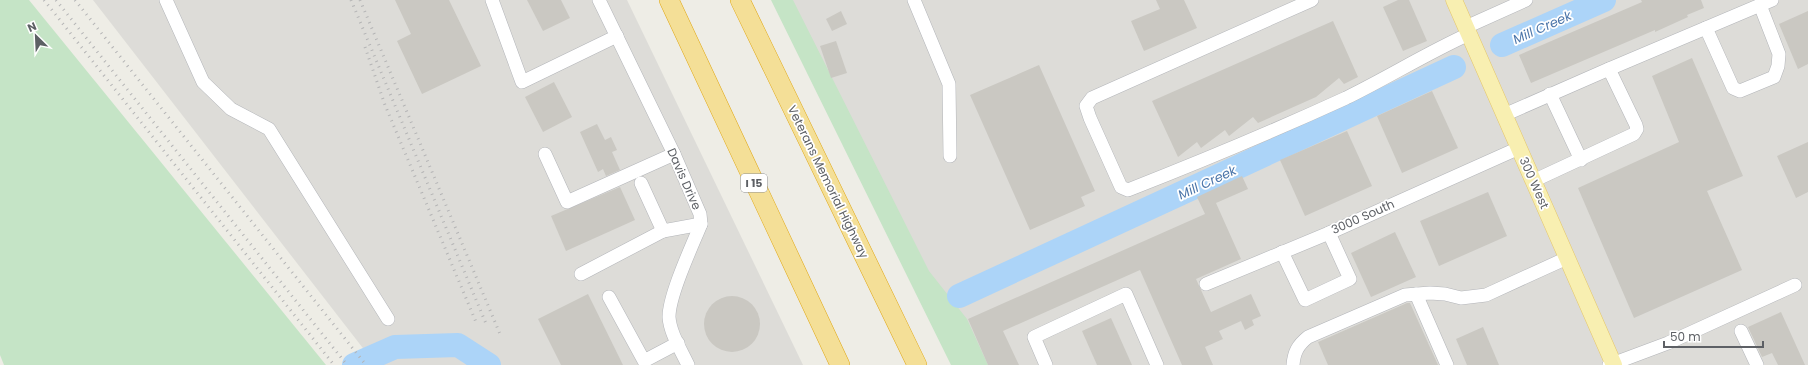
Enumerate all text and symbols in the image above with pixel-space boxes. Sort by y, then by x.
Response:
water label: Mill Creek [1510,6,1576,49]
north arrow [16,16,56,56]
text: N [25,18,39,36]
street label: Veterans Memorial Highway [784,102,873,261]
street label: Davis Drive [663,145,706,212]
street label: 300 West [1515,154,1553,211]
water label: Mill Creek [1175,160,1241,204]
road number: I 15 [741,174,767,192]
street label: 3000 South [1329,195,1397,238]
scale bar [1664,323,1763,349]
text: 50 m [1670,328,1701,345]

